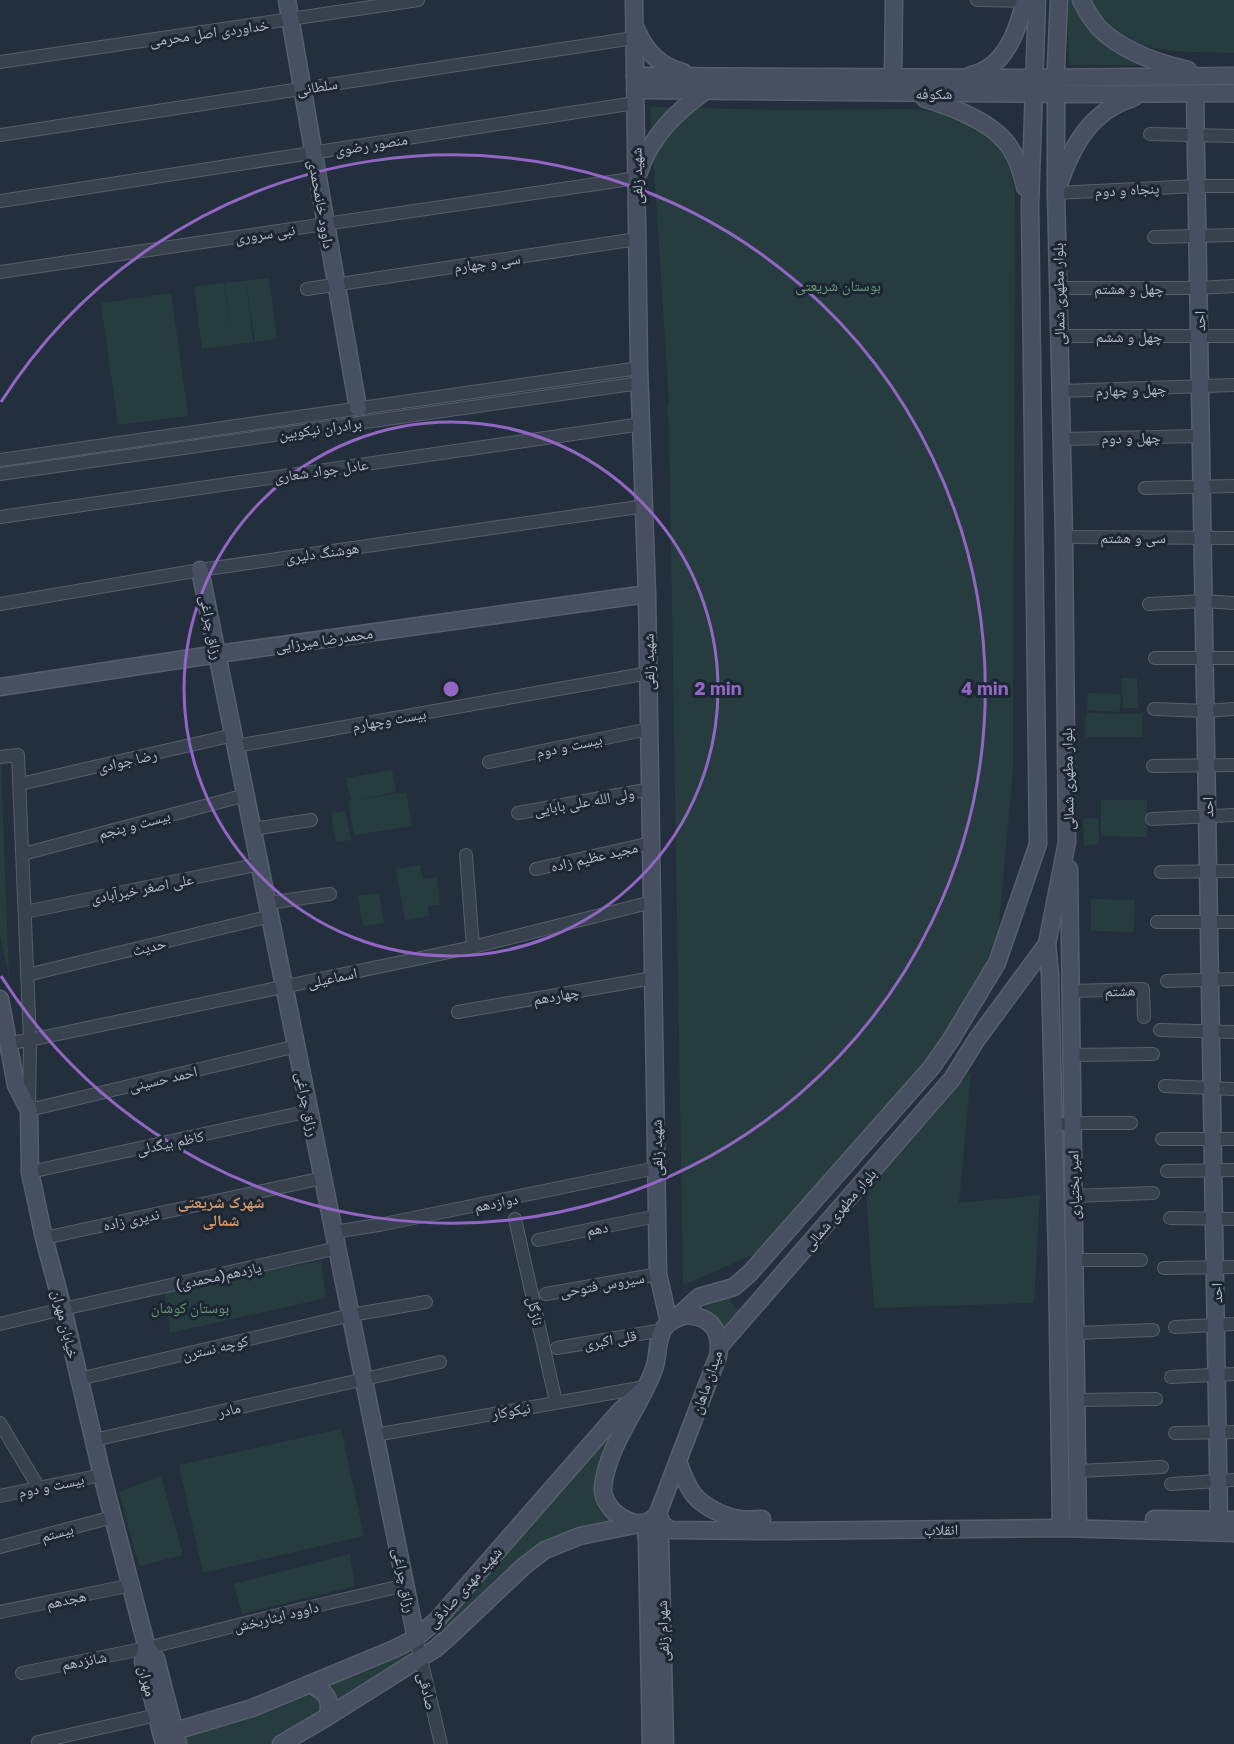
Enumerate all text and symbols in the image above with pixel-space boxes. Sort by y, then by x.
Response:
street label: خداوردی اصل محرمی [148,15,271,51]
street label: سلطانی [295,74,339,100]
street label: شکوفه [916,84,953,103]
street label: منصور رضوی [333,129,409,161]
street label: شهید زلفی [627,147,647,205]
street label: داوود خانمحمدی [303,158,339,250]
street label: پنجاه و دوم [1094,178,1160,202]
street label: نبی سروری [234,220,297,248]
street label: بلوار مطهری شمالی [1048,243,1070,345]
street label: سی و چهارم [453,248,522,278]
park label: بوستان شریعتی [795,276,881,296]
street label: چهل و هشتم [1094,279,1164,299]
street label: احد [1190,311,1208,331]
street label: چهل و ششم [1096,327,1163,347]
street label: چهل و چهارم [1095,379,1167,401]
street label: برادران نیکوبین [277,413,363,445]
street label: چهل و دوم [1101,427,1161,449]
street label: عادل جواد شعاری [273,454,370,488]
street label: سی و هشتم [1100,528,1166,548]
street label: هوشنگ دلیری [284,538,360,568]
street label: رزاق چراغی [195,593,227,662]
street label: محمدرضا میرزایی [274,623,374,657]
street label: شهید زلفی [639,633,659,691]
text: 2 min [694,677,742,699]
text: 4 min [961,677,1009,699]
centre of rings [441,679,461,699]
street label: بیست وچهارم [351,704,428,736]
street label: بلوار مطهری شمالی [1057,728,1079,830]
street label: بیست و دوم [534,729,604,763]
street label: رضا جوادی [95,744,159,778]
street label: ولی الله علی‌ بابایی [532,783,636,821]
street label: احد [1198,797,1216,817]
street label: بیست و پنجم [96,806,172,844]
street label: مجید عظیم زاده [549,837,640,877]
street label: علی اصغر خیرآبادی [89,869,196,909]
street label: حدیث [130,933,168,959]
street label: اسماعیلی [305,963,359,993]
street label: هشتم [1104,981,1136,1001]
street label: چهاردهم [531,982,581,1010]
street label: احمد حسینی [127,1061,199,1097]
street label: رزاق چراغی [291,1070,323,1139]
street label: شهید زلفی [647,1119,667,1177]
street label: کاظم بیگدلی [135,1126,206,1160]
street label: امیر بختیاری [1063,1150,1085,1220]
street label: بلوار مطهری شمالی [799,1164,881,1255]
street label: دوازدهم [473,1189,520,1217]
district label: شهرک شریعتی شمالی [178,1192,264,1230]
street label: ندیری زاده [101,1204,161,1236]
street label: دهم [585,1217,610,1241]
street label: یازدهم(محمدی) [173,1257,263,1295]
street label: سیروس فتوحی [558,1268,646,1302]
street label: احد [1207,1283,1225,1303]
street label: خیابان مهران [47,1288,83,1361]
street label: نازگل [522,1295,548,1327]
park label: بوستان کوشان [151,1298,229,1318]
street label: قلی اکبری [582,1325,638,1354]
street label: کوچه نسترن [180,1331,250,1365]
street label: میدان ماهان [687,1348,727,1417]
street label: مادر [215,1398,242,1422]
street label: نیکوکار [489,1398,532,1423]
street label: بیست و دوم [16,1469,86,1503]
street label: بیستم [39,1519,76,1547]
street label: انقلاب [924,1520,958,1539]
street label: شهید مهدی صادقی [423,1543,507,1633]
street label: رزاق چراغی [388,1546,420,1615]
street label: هجدهم [44,1586,88,1614]
street label: داوود ایثاربخش [232,1597,321,1637]
street label: شهرام زلفی [652,1600,674,1662]
street label: شانزدهم [60,1647,109,1675]
street label: مهران [134,1664,161,1699]
street label: صادقی [413,1670,441,1712]

